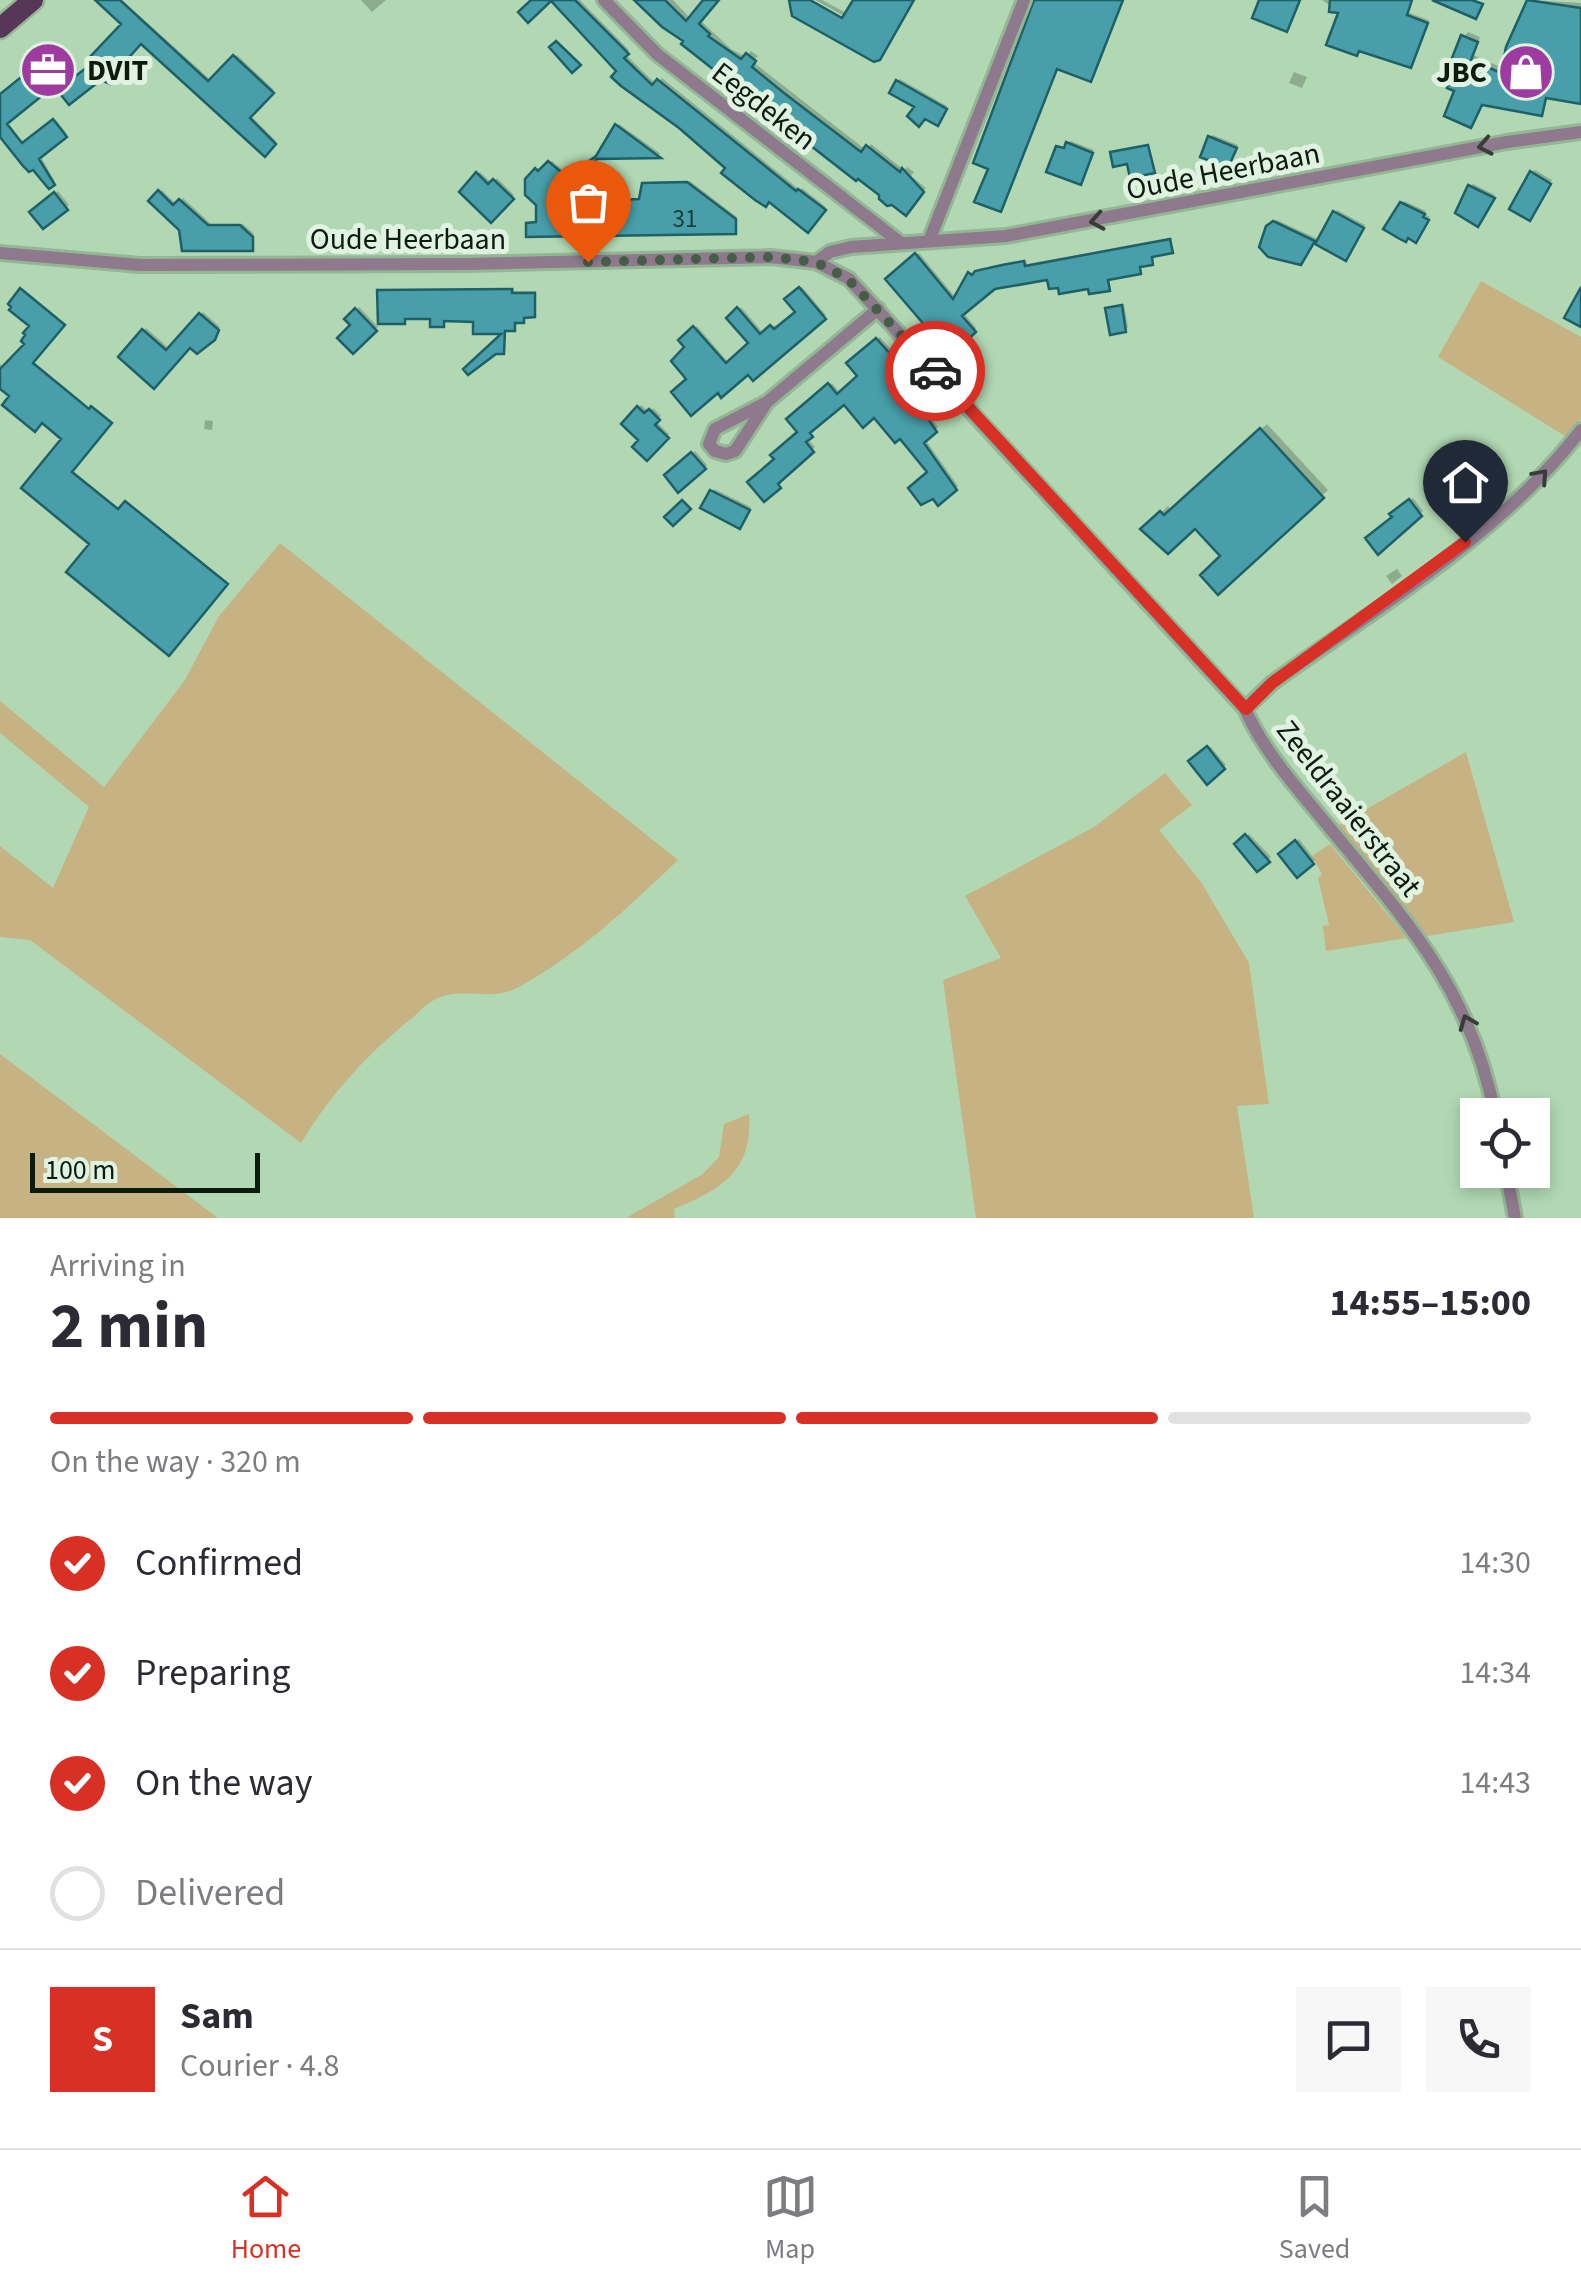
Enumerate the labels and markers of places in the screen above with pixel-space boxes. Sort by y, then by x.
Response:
office icon: DVIT [18,40,78,100]
shop icon: JBC [1496,42,1556,102]
place label: DVIT [87,49,148,92]
place label: JBC [1436,51,1487,94]
pin [546,160,631,263]
pin [1423,440,1508,543]

